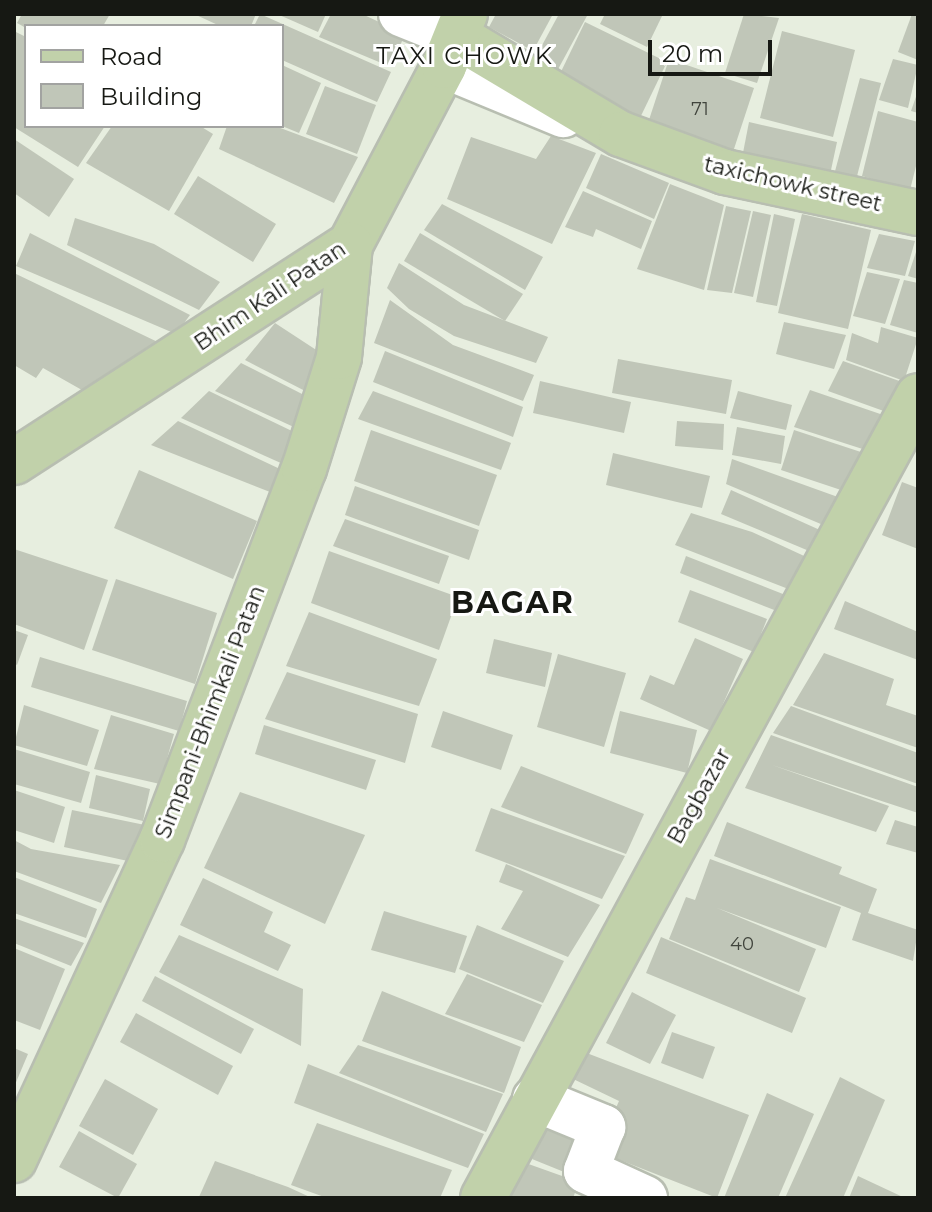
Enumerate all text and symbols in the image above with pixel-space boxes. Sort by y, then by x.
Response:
legend [24,24,284,128]
scale bar [652,24,776,74]
text: 20 m [662,39,723,68]
text: Road [100,42,163,71]
district label: TAXI CHOWK [376,42,554,70]
text: Building [100,82,203,111]
house number: 71 [691,98,709,120]
street label: taxichowk street [702,151,884,217]
street label: Bhim Kali Patan [189,236,351,356]
street label: Simpani-Bhimkali Patan [150,582,270,842]
district label: BAGAR [451,585,575,621]
street label: Bagbazar [662,743,736,849]
house number: 40 [730,933,754,955]

